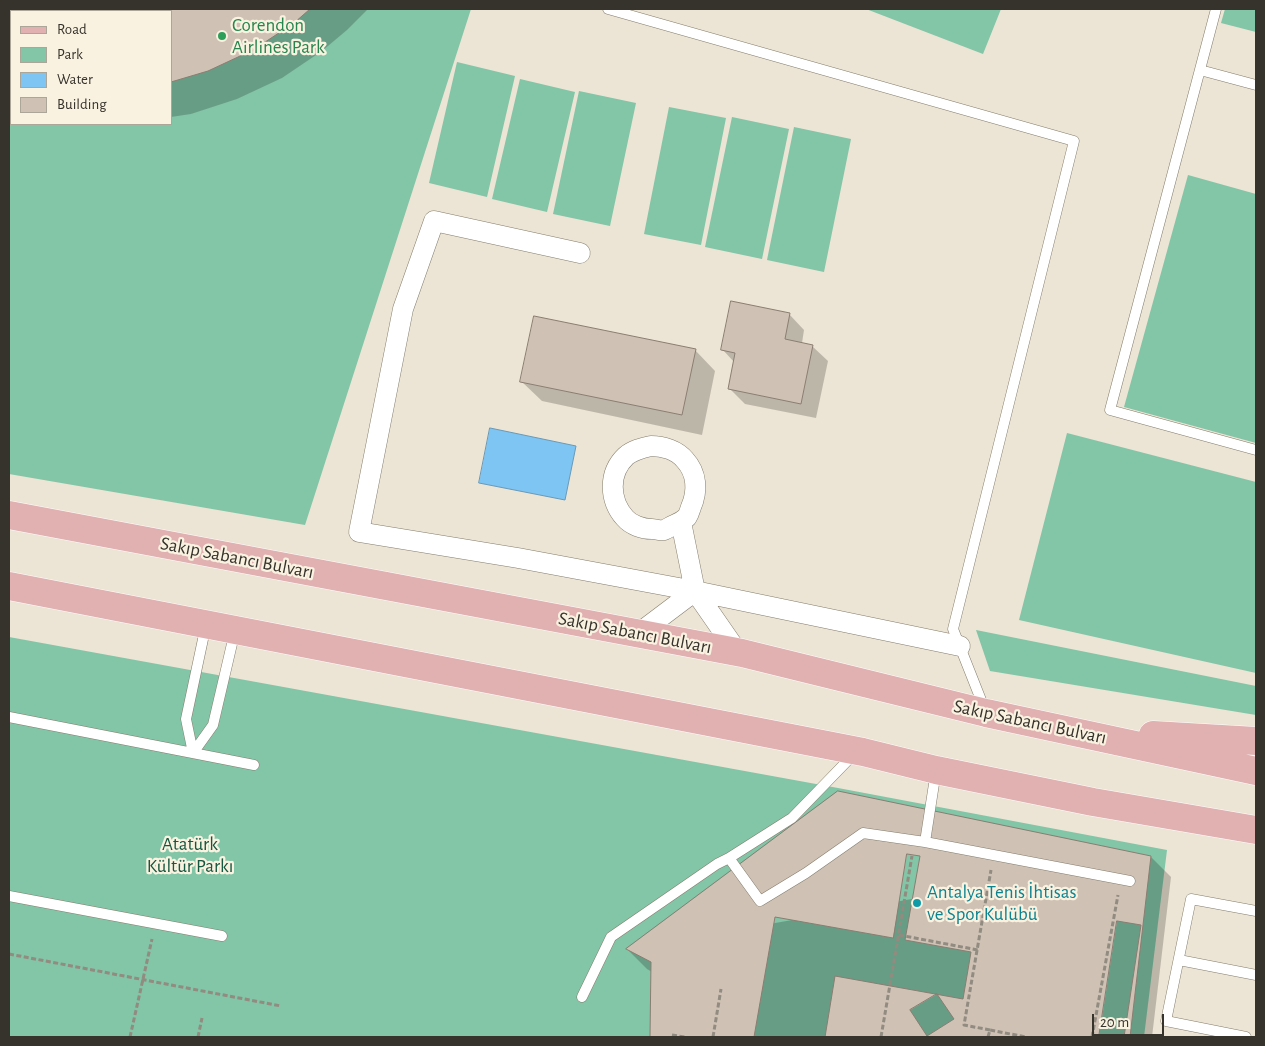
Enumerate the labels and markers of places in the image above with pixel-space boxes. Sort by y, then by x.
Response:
place label: Corendon Airlines Park [232,14,325,58]
marker: Corendon Airlines Park [216,30,228,42]
place label: Antalya Tenis İhtisas ve Spor Kulübü [927,881,1077,925]
marker: Antalya Tenis İhtisas ve Spor Kulübü [911,897,923,909]

